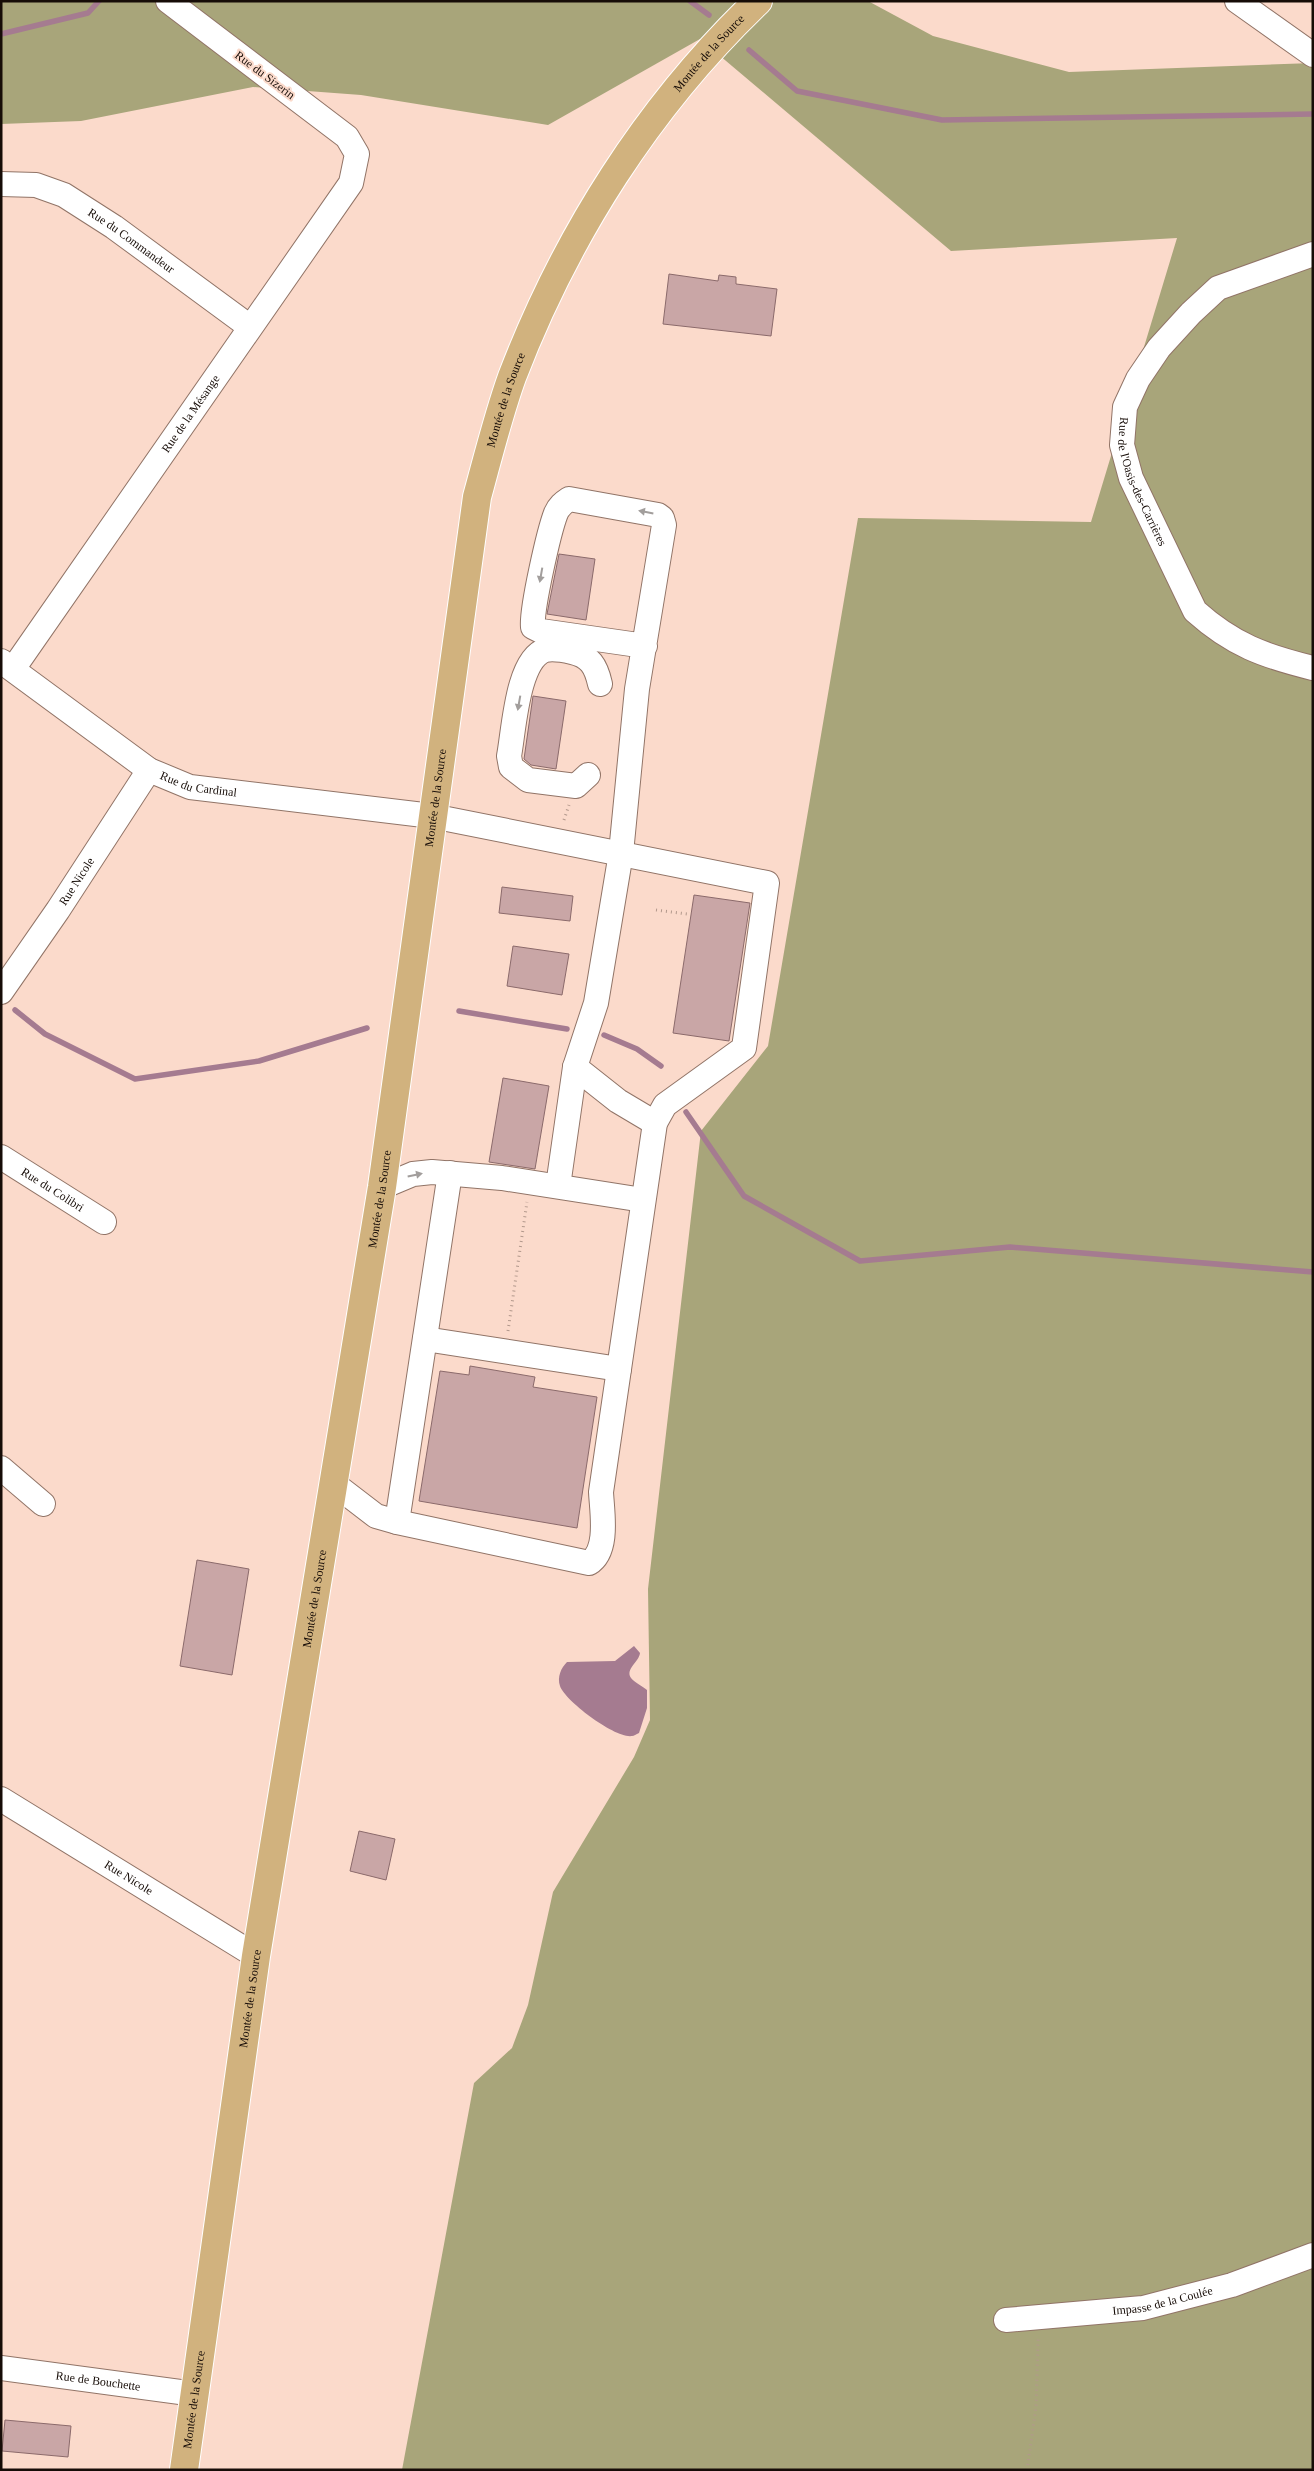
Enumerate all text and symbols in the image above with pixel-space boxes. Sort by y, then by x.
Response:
street label: Montée de la Source [670,12,747,95]
street label: Rue du Sizerin [232,48,298,102]
street label: Rue du Commandeur [85,205,177,276]
street label: Montée de la Source [484,350,528,449]
street label: Rue de la Mésange [159,372,222,455]
street label: Rue de l'Oasis-des-Carrières [1115,417,1170,549]
one-way arrow [638,508,654,516]
one-way arrow [537,568,545,584]
one-way arrow [514,696,522,712]
street label: Montée de la Source [422,748,449,848]
street label: Rue du Cardinal [158,768,238,800]
street label: Rue Nicole [56,855,97,908]
street label: Montée de la Source [365,1149,394,1249]
street label: Rue du Colibri [19,1165,87,1215]
one-way arrow [407,1171,423,1179]
street label: Montée de la Source [300,1549,329,1649]
street label: Rue Nicole [102,1857,156,1898]
street label: Montée de la Source [236,1948,264,2049]
street label: Impasse de la Coulée [1112,2283,1214,2318]
street label: Montée de la Source [180,2350,208,2450]
street label: Rue de Bouchette [55,2368,141,2394]

